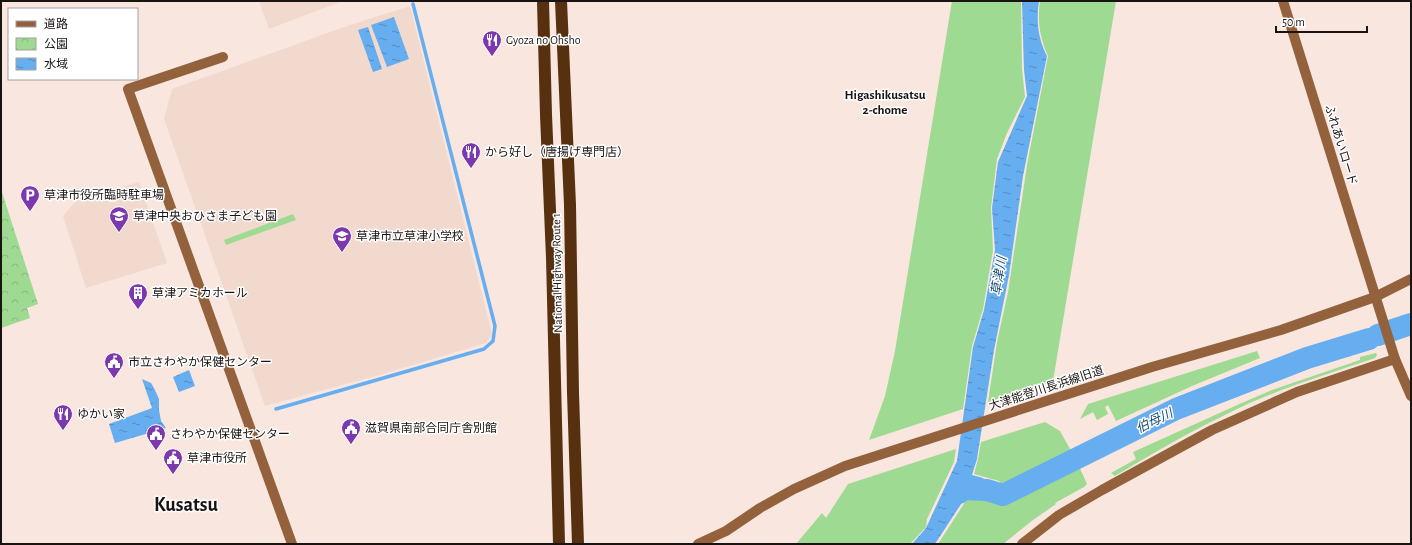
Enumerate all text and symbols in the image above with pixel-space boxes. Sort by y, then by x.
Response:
legend [8,8,138,80]
scale bar [1276,8,1367,34]
text: 50 m [1282,16,1305,28]
text: 道路 [44,17,68,30]
restaurant icon: Gyoza no Ohsho [481,29,503,57]
place label: Gyoza no Ohsho [506,34,581,47]
text: 公園 [44,38,68,50]
text: 水域 [44,58,68,70]
district label: Higashikusatsu 2-chome [845,89,926,117]
street label: ふれあいロード [1323,103,1360,187]
restaurant icon: から好し（唐揚げ専門店） [460,141,482,169]
place label: から好し（唐揚げ専門店） [485,145,629,158]
parking icon: 草津市役所臨時駐車場 [19,184,41,212]
place label: 草津市役所臨時駐車場 [44,188,164,201]
school or university icon: 草津中央おひさま子ども園 [108,205,130,233]
place label: 草津中央おひさま子ども園 [133,209,277,222]
street label: National Highway Route 1 [550,213,565,333]
school or university icon: 草津市立草津小学校 [331,225,353,253]
place label: 草津市立草津小学校 [356,229,464,242]
water label: 草津川 [989,254,1009,297]
building icon: 草津アミカホール [127,282,149,310]
place label: 草津アミカホール [152,287,248,299]
public building icon: 市立さわやか保健センター [103,351,125,379]
place label: 市立さわやか保健センター [128,355,272,368]
street label: 大津能登川長浜線旧道 [987,363,1105,412]
restaurant icon: ゆかい家 [52,403,74,431]
water label: 伯母川 [1134,405,1177,436]
place label: ゆかい家 [77,407,125,420]
public building icon: 滋賀県南部合同庁舎別館 [340,417,362,445]
place label: 滋賀県南部合同庁舎別館 [365,421,497,434]
public building icon: さわやか保健センター [145,423,167,451]
place label: さわやか保健センター [170,427,290,440]
public building icon: 草津市役所 [162,447,184,475]
place label: 草津市役所 [187,451,247,464]
district label: Kusatsu [154,495,219,515]

